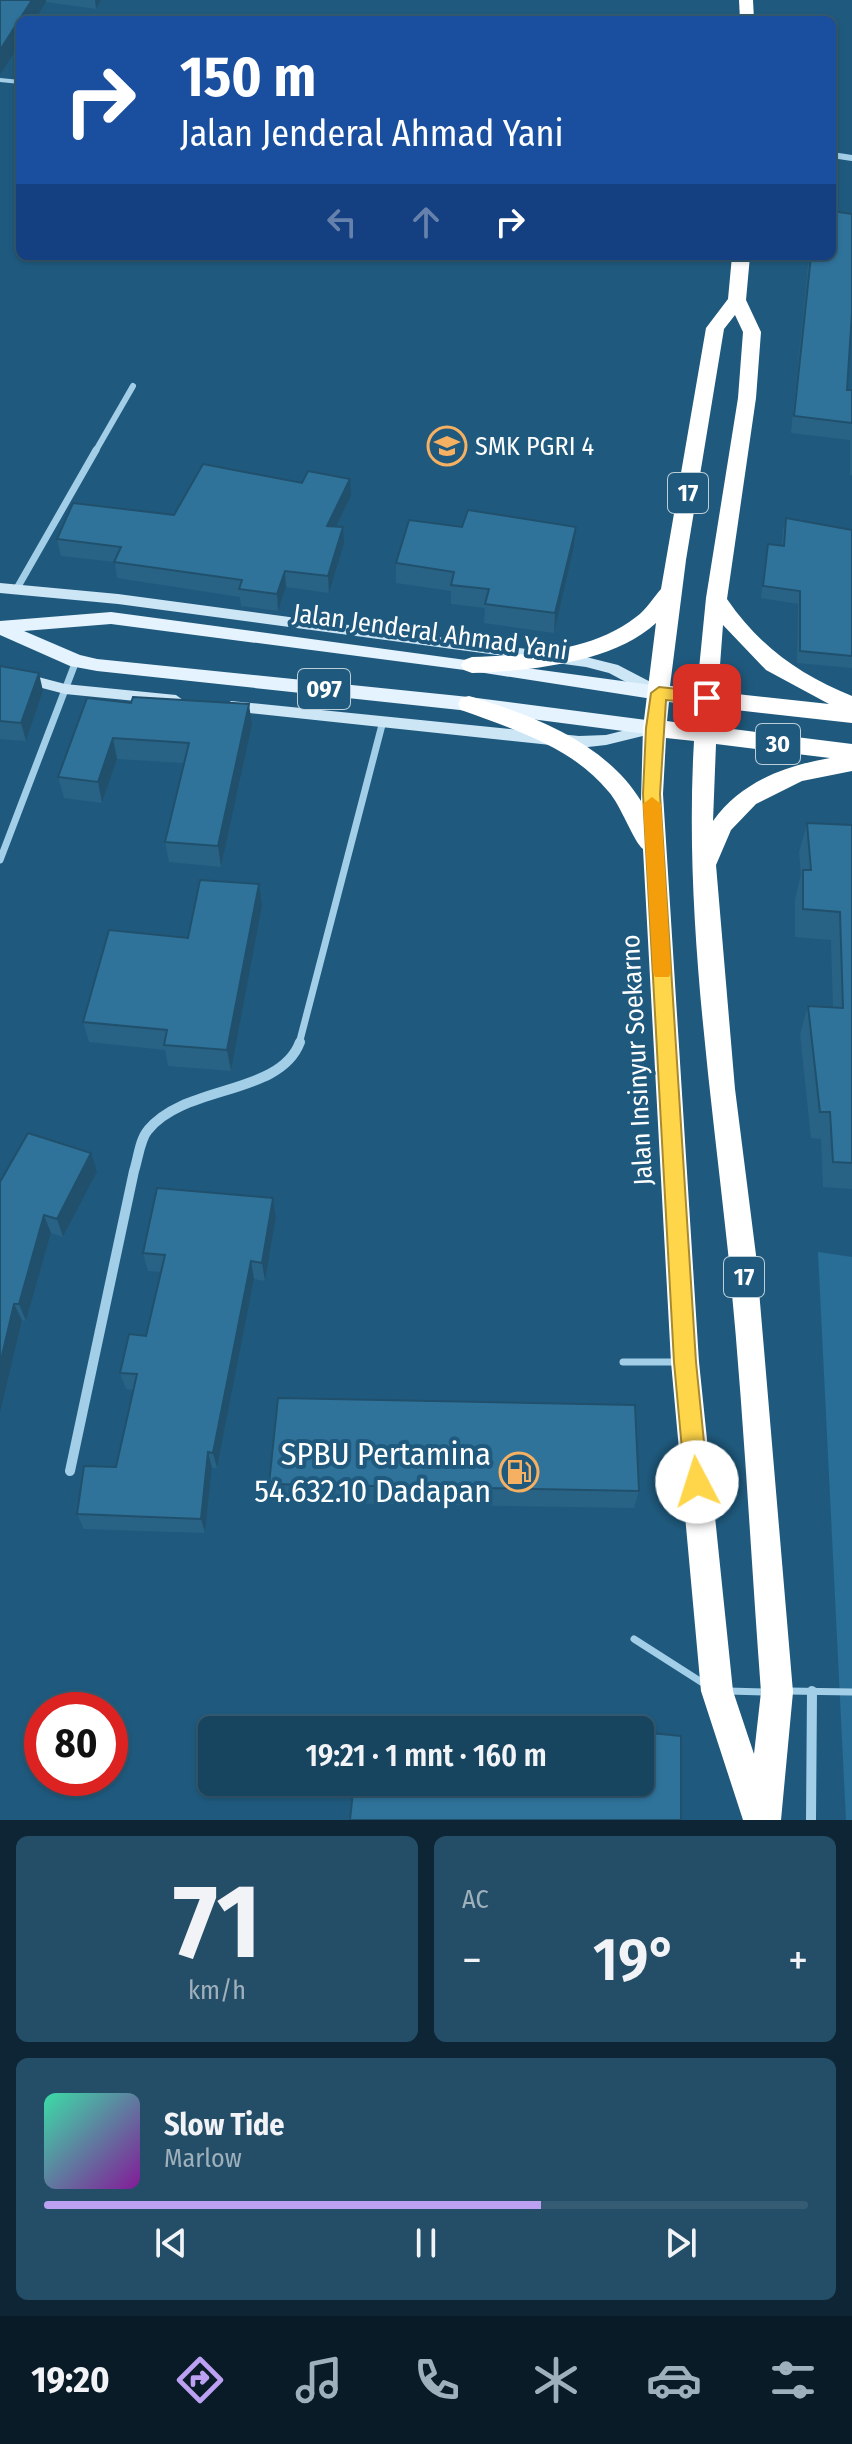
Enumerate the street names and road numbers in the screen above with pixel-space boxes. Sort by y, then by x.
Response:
road number: 17 [668,473,708,513]
street label: Jalan Jenderal Ahmad Yani [291,597,569,667]
road number: 097 [298,669,350,709]
road number: 30 [756,724,800,764]
street label: Jalan Insinyur Soekarno [615,934,659,1186]
road number: 17 [724,1257,764,1297]

